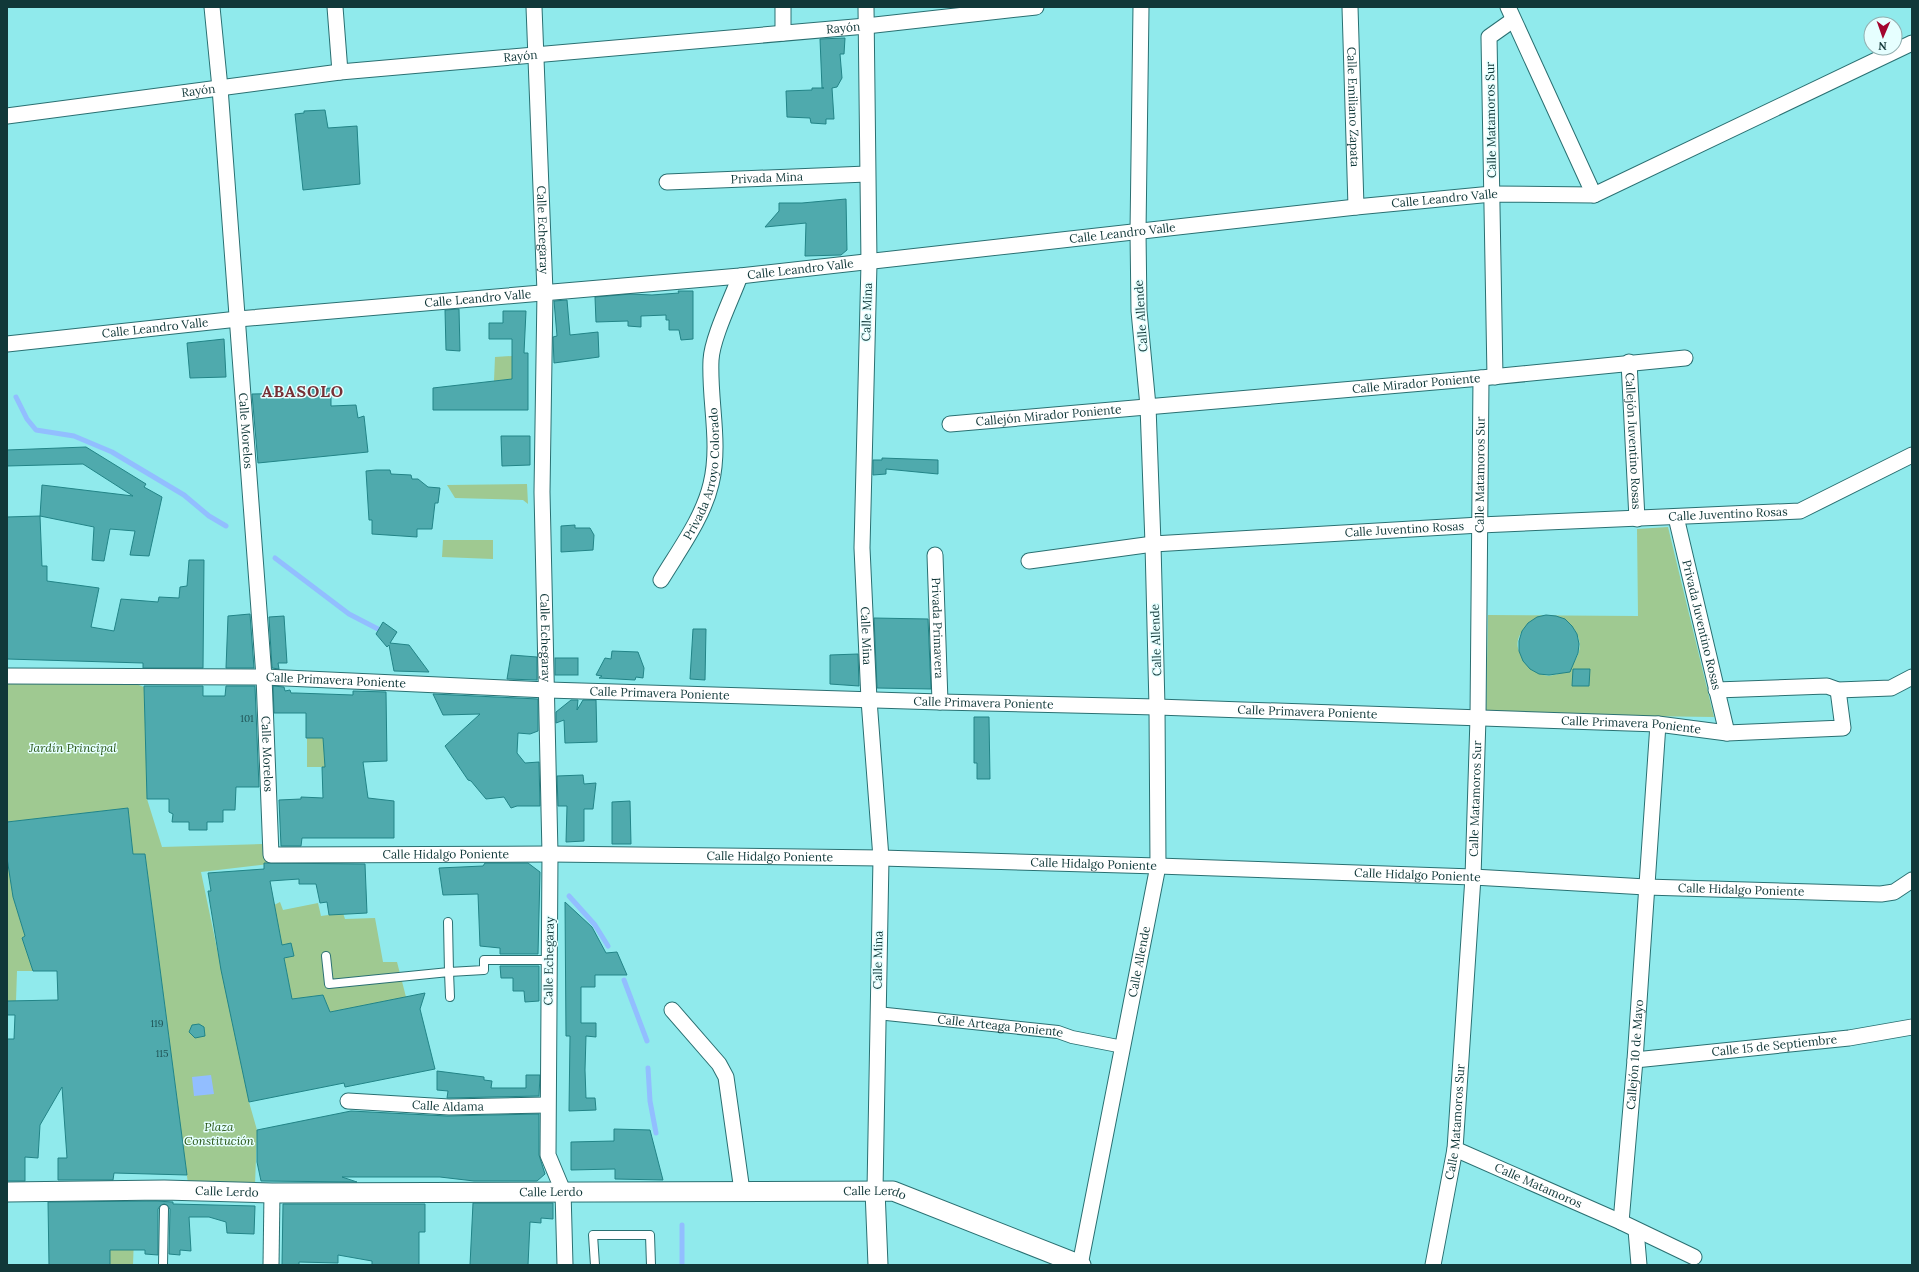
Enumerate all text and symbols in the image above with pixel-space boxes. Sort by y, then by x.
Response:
north arrow [1863,16,1903,56]
street label: Rayón [825,19,861,36]
text: N [1878,39,1887,53]
street label: Rayón [503,47,538,65]
street label: Calle Emiliano Zapata [1344,47,1363,167]
street label: Calle Matamoros Sur [1482,61,1499,178]
street label: Rayón [180,81,216,100]
street label: Privada Mina [730,169,803,186]
street label: Calle Echegaray [534,185,552,275]
street label: Calle Leandro Valle [1391,186,1498,211]
street label: Calle Leandro Valle [1068,219,1177,246]
street label: Calle Leandro Valle [746,255,855,282]
street label: Calle Allende [1130,279,1151,353]
street label: Calle Mina [858,282,875,342]
street label: Calle Leandro Valle [424,286,532,310]
street label: Calle Leandro Valle [101,314,210,341]
street label: Calle Mirador Poniente [1351,370,1482,396]
street label: Callejón Juventino Rosas [1623,372,1645,510]
district label: ABASOLO [262,381,344,401]
street label: Calle Morelos [236,392,256,470]
street label: Callejón Mirador Poniente [975,401,1123,429]
street label: Privada Arroyo Colorado [680,407,722,542]
street label: Calle Matamoros Sur [1472,416,1488,533]
street label: Calle Juventino Rosas [1668,504,1788,524]
street label: Calle Juventino Rosas [1344,518,1465,540]
street label: Privada Juventino Rosas [1679,558,1725,692]
street label: Privada Primavera [929,577,947,679]
street label: Calle Echegaray [537,593,554,683]
street label: Calle Allende [1147,603,1164,676]
street label: Calle Mina [858,606,875,665]
street label: Calle Primavera Poniente [266,669,407,691]
street label: Calle Primavera Poniente [589,683,730,703]
street label: Calle Primavera Poniente [913,693,1054,712]
street label: Calle Primavera Poniente [1237,702,1378,721]
house number: 101 [240,712,254,725]
street label: Calle Primavera Poniente [1561,713,1702,737]
street label: Calle Morelos [259,715,277,793]
street label: Calle Matamoros Sur [1466,739,1484,857]
park label: Jardín Principal [28,740,117,755]
street label: Calle Hidalgo Poniente [382,846,510,862]
street label: Calle Hidalgo Poniente [706,848,834,864]
street label: Calle Hidalgo Poniente [1030,854,1158,873]
street label: Calle Hidalgo Poniente [1354,865,1482,884]
street label: Calle Hidalgo Poniente [1678,880,1805,899]
street label: Calle Echegaray [540,916,557,1005]
street label: Calle Allende [1124,924,1153,999]
street label: Calle Mina [869,931,886,989]
street label: Callejón 10 de Mayo [1623,999,1646,1110]
street label: Calle Arteaga Poniente [937,1011,1066,1041]
house number: 119 [150,1017,164,1030]
street label: Calle 15 de Septiembre [1711,1031,1838,1059]
house number: 115 [156,1047,168,1060]
street label: Calle Matamoros Sur [1441,1063,1468,1181]
street label: Calle Aldama [412,1097,484,1114]
park label: Plaza Constitución [184,1119,255,1148]
street label: Calle Matamoros [1492,1159,1585,1211]
street label: Calle Lerdo [195,1183,259,1200]
street label: Calle Lerdo [843,1183,909,1203]
street label: Calle Lerdo [519,1184,583,1199]

